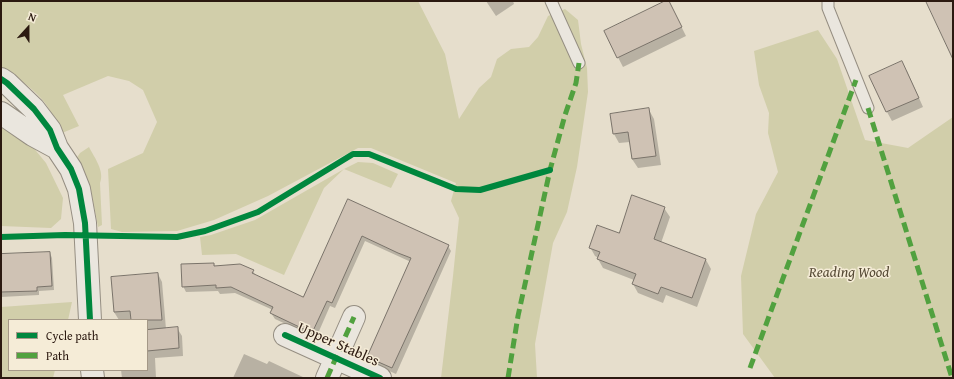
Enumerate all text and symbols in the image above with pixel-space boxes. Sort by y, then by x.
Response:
north arrow [8,8,48,48]
text: N [26,8,39,26]
park label: Reading Wood [809,264,889,282]
legend [8,319,148,371]
street label: Upper Stables [294,319,382,371]
text: Cycle path [46,327,98,344]
text: Path [46,347,69,364]

